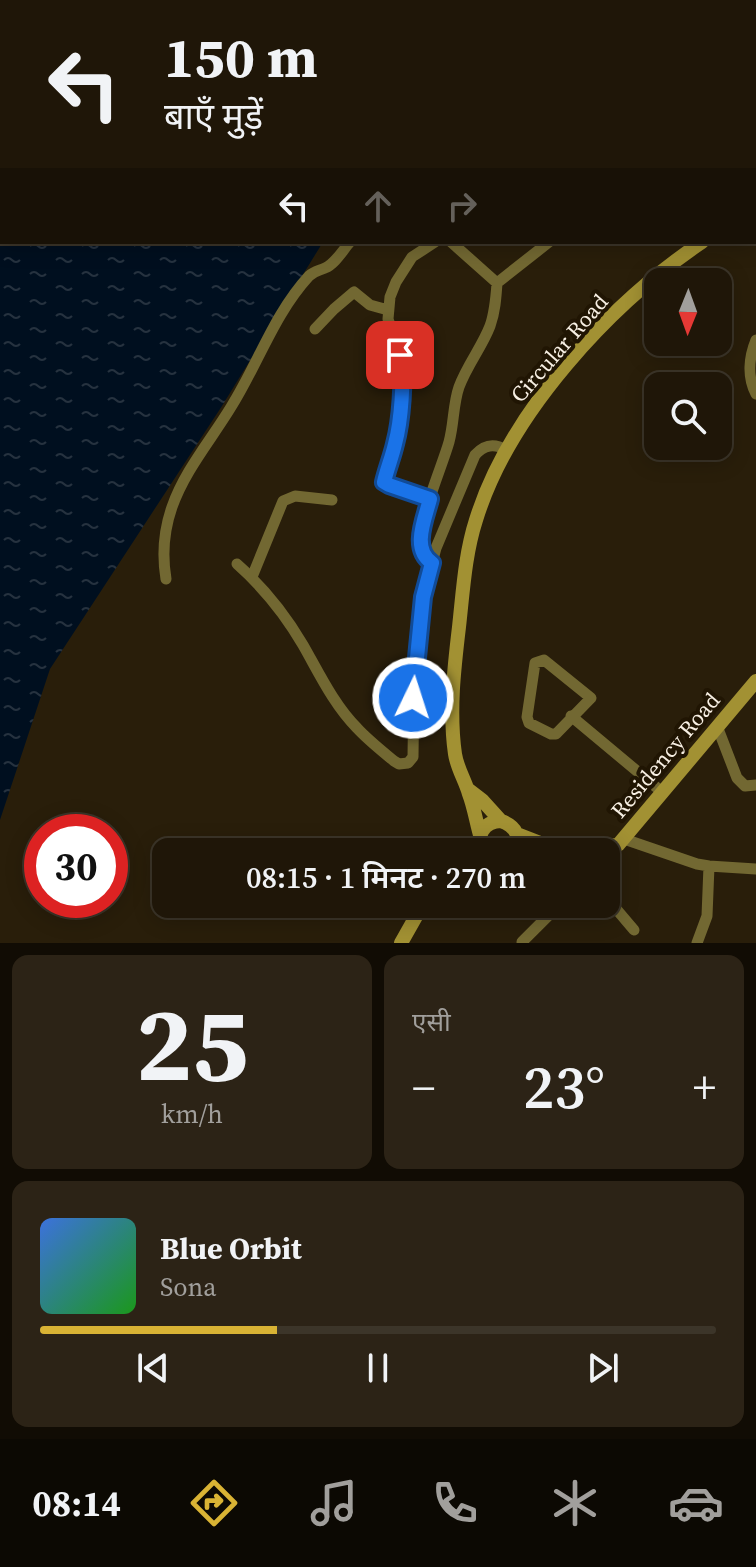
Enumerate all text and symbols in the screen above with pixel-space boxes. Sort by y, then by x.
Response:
text: 150 m [164,19,318,96]
icon: left [32,32,136,136]
text: बाएँ मुड़ें [164,92,263,141]
icon: left [272,184,316,228]
icon: ahead [356,184,400,228]
icon: right [440,184,484,228]
north arrow [644,268,732,356]
map controls [644,268,732,460]
street label: Circular Road [503,287,615,409]
pin [366,321,434,389]
icon: arrive [378,333,422,377]
button: search [644,372,732,460]
position arrow [371,656,455,740]
street label: Residency Road [604,685,727,824]
speed limit sign: 30 [24,814,128,918]
text: 08:15 · 1 मिनट · 270 m [246,857,526,898]
text: 25 [136,972,248,1115]
text: एसी [412,1004,451,1040]
text: 23° [523,1046,605,1128]
text: − [412,1057,435,1118]
text: + [693,1057,716,1118]
text: km/h [161,1096,223,1132]
text: Blue Orbit [160,1228,302,1269]
text: Sona [160,1269,217,1305]
icon: previous [131,1346,175,1390]
icon: pause [356,1346,400,1390]
icon: next [581,1346,625,1390]
icon: directions [186,1475,242,1531]
icon: music [306,1475,362,1531]
icon: phone [427,1475,483,1531]
icon: climate [547,1475,603,1531]
icon: car [668,1475,724,1531]
text: 08:14 [32,1479,121,1528]

